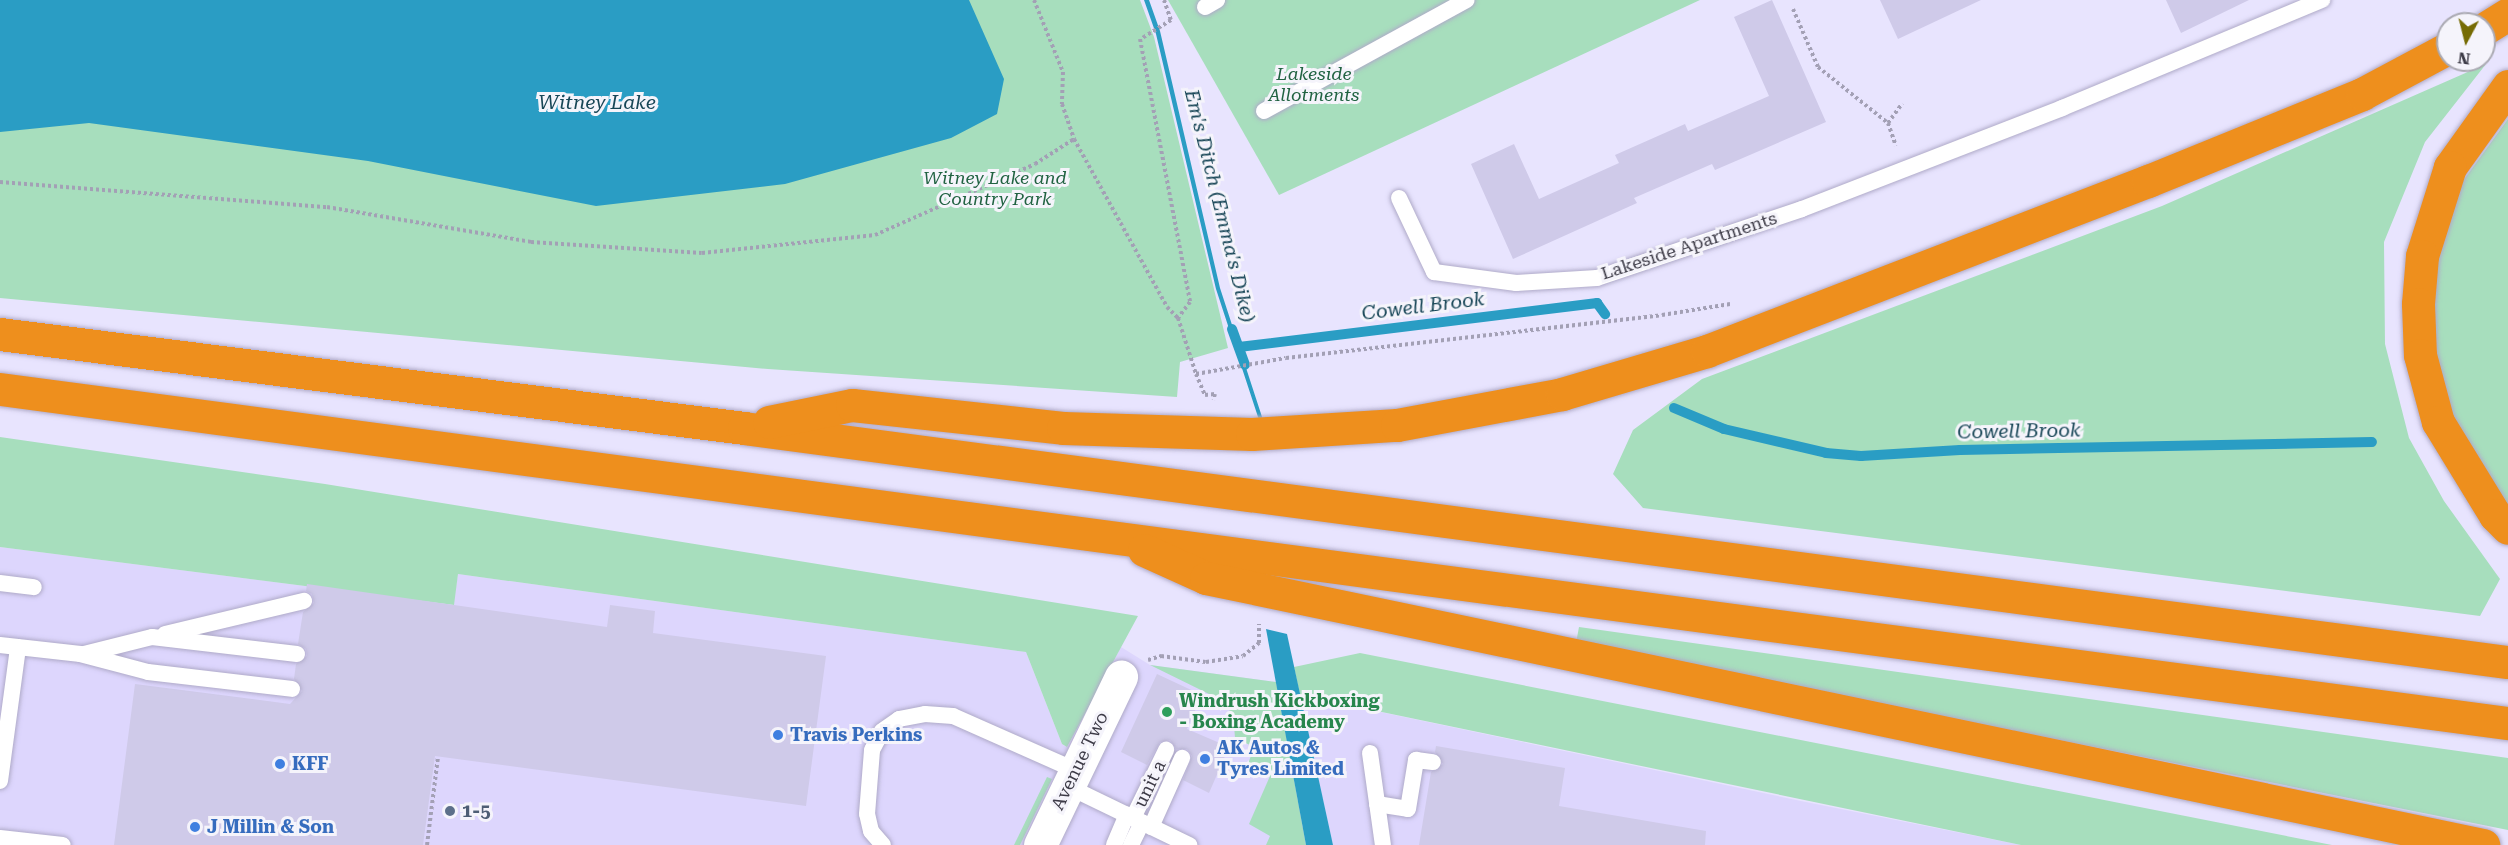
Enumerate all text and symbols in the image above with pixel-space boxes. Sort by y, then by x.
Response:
north arrow [2436,12,2496,72]
text: N [2457,48,2471,69]
park label: Lakeside Allotments [1269,64,1359,106]
water label: Em's Ditch (Emma's Dike) [1179,87,1261,325]
water label: Witney Lake [538,90,656,114]
park label: Witney Lake and Country Park [923,168,1067,210]
street label: Lakeside Apartments [1598,207,1780,285]
water label: Cowell Brook [1360,287,1486,325]
water label: Cowell Brook [1957,418,2081,444]
place label: Windrush Kickboxing - Boxing Academy [1179,691,1380,734]
marker: Windrush Kickboxing - Boxing Academy [1160,705,1174,719]
street label: Avenue Two [1047,708,1113,814]
place label: Travis Perkins [790,724,922,746]
marker: Travis Perkins [771,728,785,742]
place label: AK Autos & Tyres Limited [1217,738,1344,780]
marker: AK Autos & Tyres Limited [1198,752,1212,766]
place label: KFF [292,753,328,775]
marker: KFF [273,757,287,771]
street label: unit a [1129,757,1171,811]
place label: 1-5 [462,800,491,822]
marker: 1-5 [443,804,457,818]
place label: J Millin & Son [207,816,334,838]
marker: J Millin & Son [188,820,202,834]

